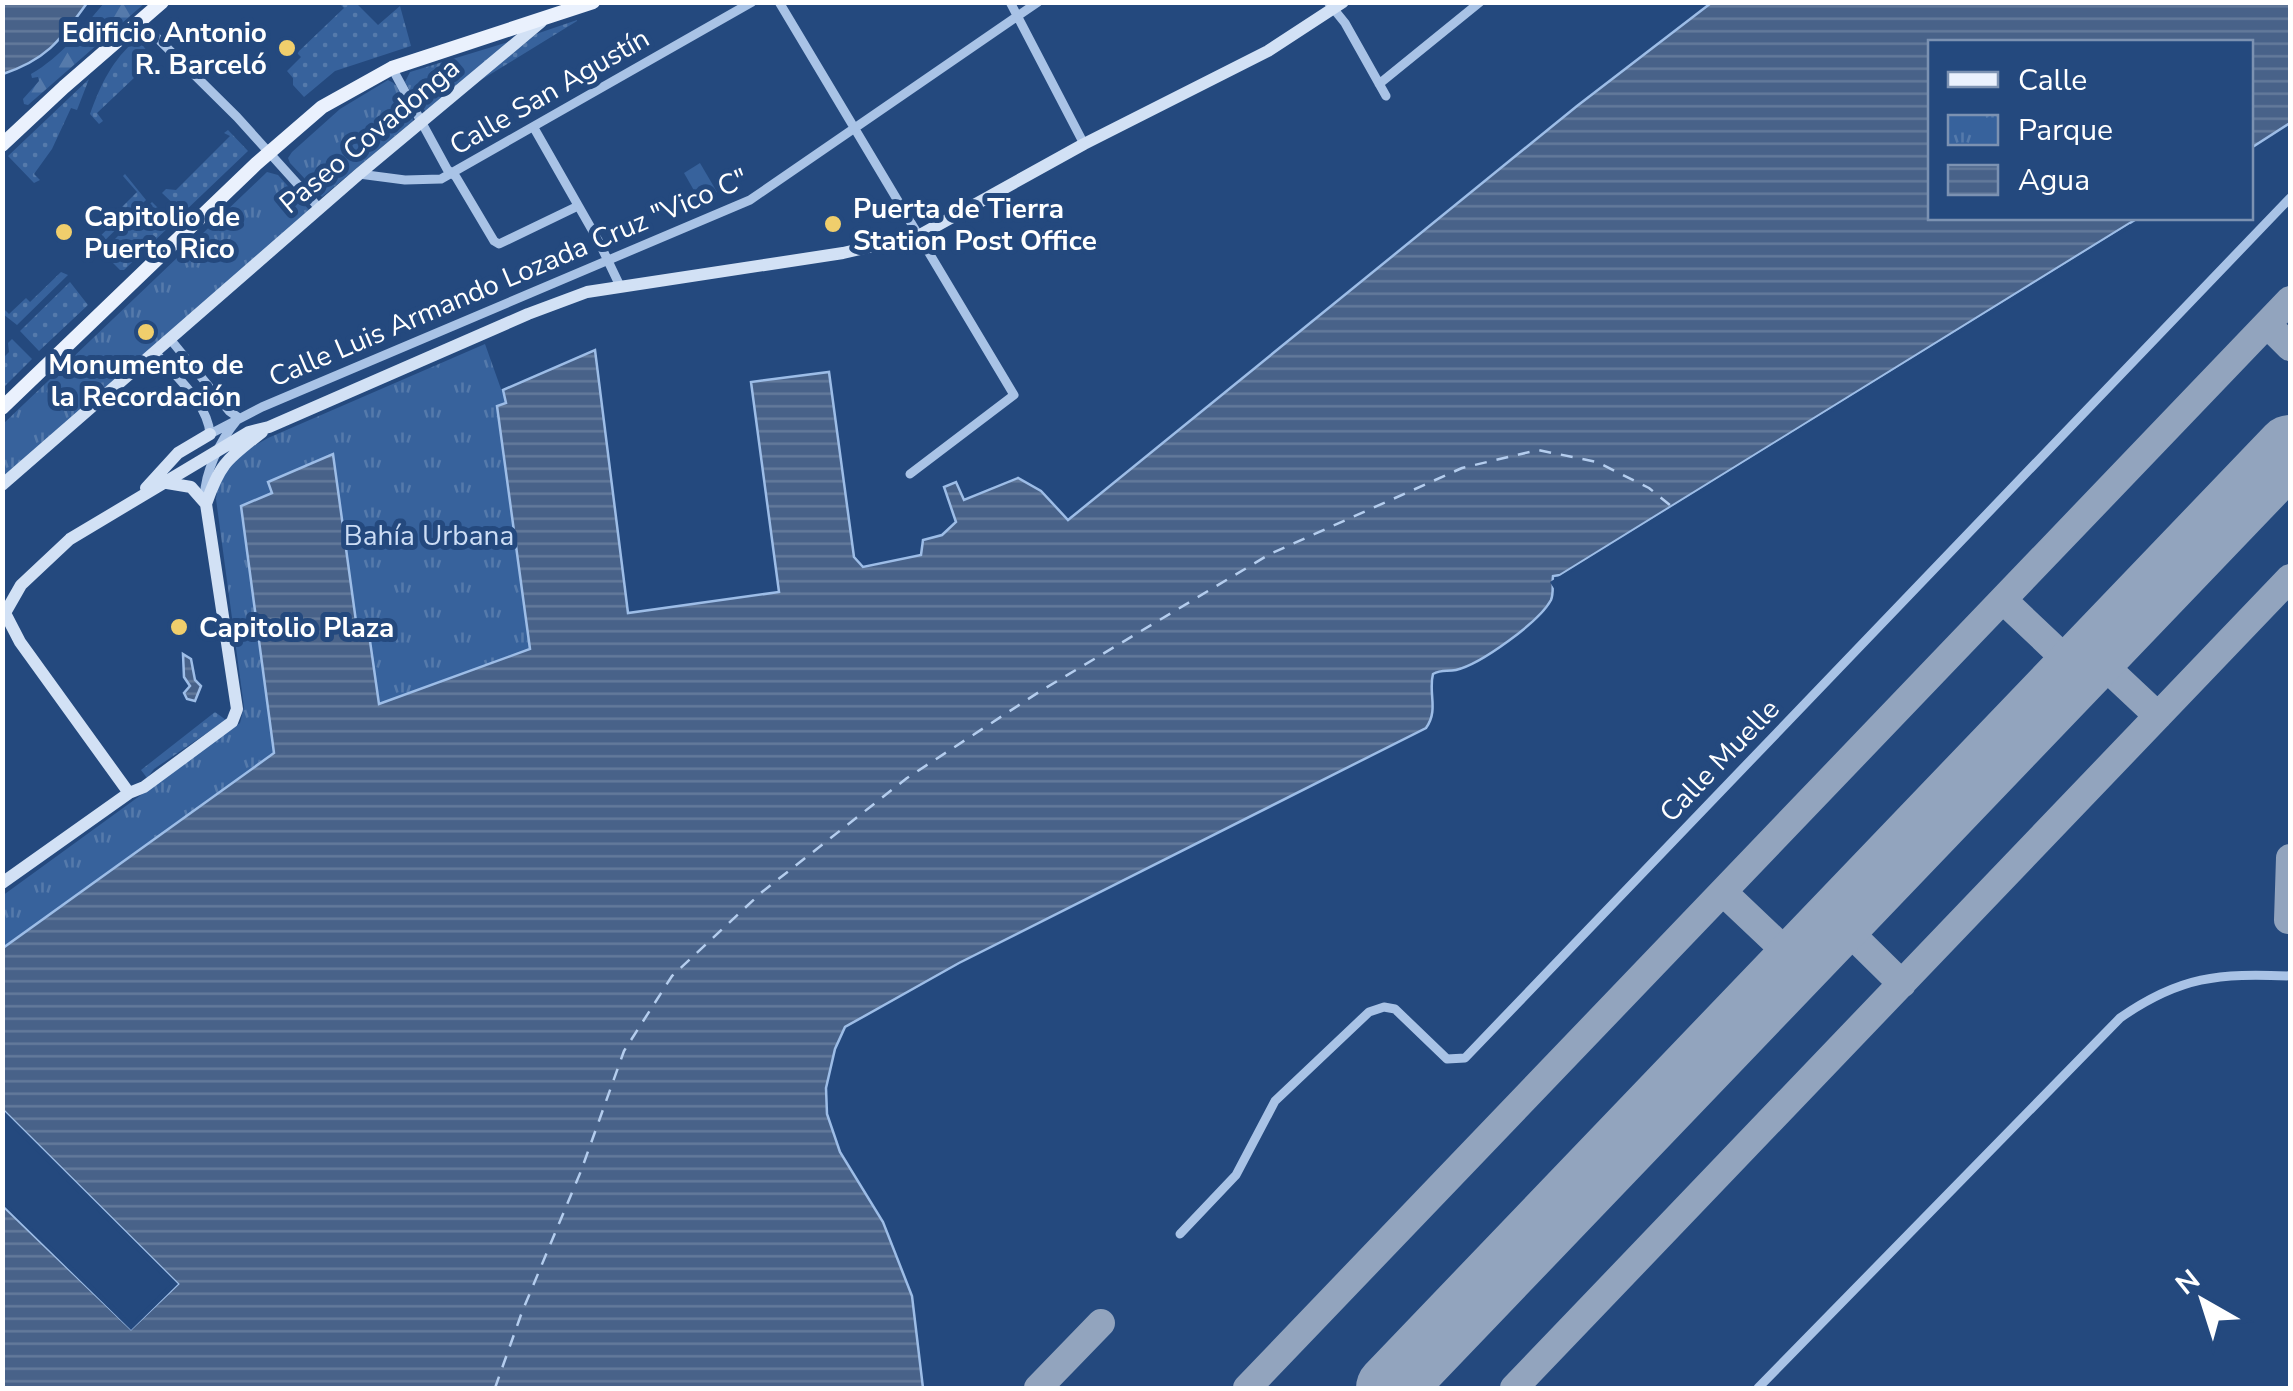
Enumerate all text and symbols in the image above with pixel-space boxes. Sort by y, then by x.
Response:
place label: Edificio Antonio R. Barceló [62,14,267,84]
street label: Calle San Agustín [443,19,656,165]
marker: Edificio Antonio R. Barceló [276,37,298,59]
legend [1928,40,2253,220]
street label: Paseo Covadonga [272,49,468,222]
text: Calle [2018,60,2087,101]
text: Parque [2018,110,2113,151]
street label: Calle Luis Armando Lozada Cruz "Vico C" [263,159,754,396]
text: Agua [2018,160,2090,201]
place label: Puerta de Tierra Station Post Office [853,190,1097,260]
place label: Capitolio de Puerto Rico [84,198,240,268]
marker: Puerta de Tierra Station Post Office [822,213,844,235]
marker: Capitolio de Puerto Rico [53,221,75,243]
marker: Monumento de la Recordación [135,321,157,343]
place label: Monumento de la Recordación [48,346,244,416]
park label: Bahía Urbana [344,517,514,555]
place label: Capitolio Plaza [199,609,394,647]
marker: Capitolio Plaza [168,616,190,638]
street label: Calle Muelle [1651,691,1788,831]
north arrow [2153,1251,2253,1351]
text: N [2168,1261,2208,1304]

